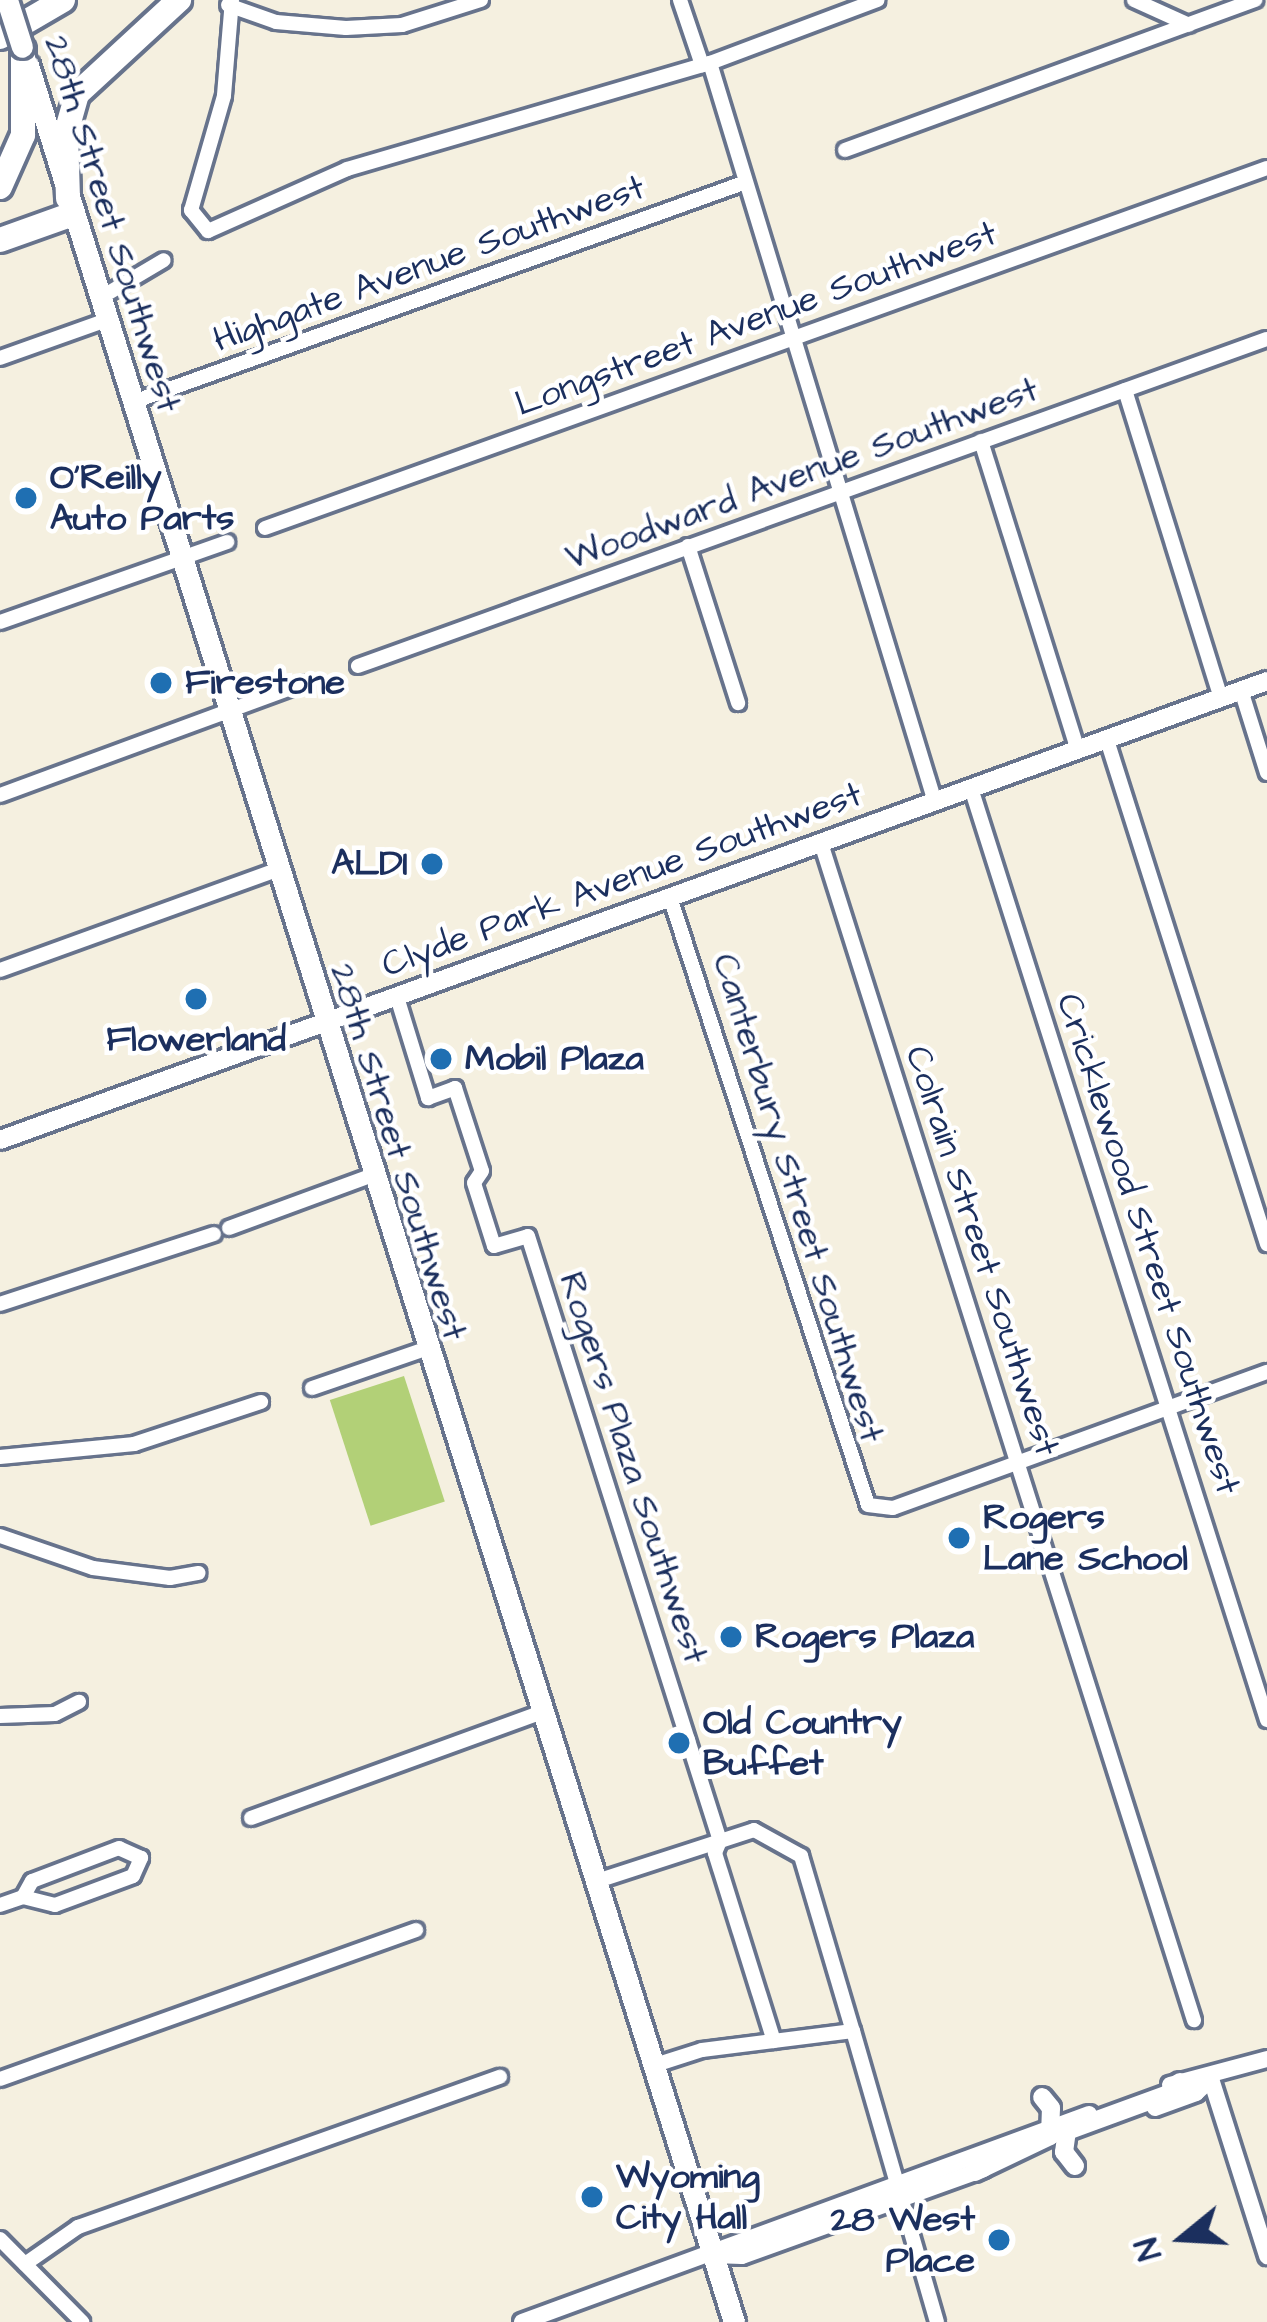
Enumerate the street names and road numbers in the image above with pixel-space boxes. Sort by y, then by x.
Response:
street label: 28th Street Southwest [34,31,190,417]
street label: Highgate Avenue Southwest [208,166,650,362]
street label: Longstreet Avenue Southwest [510,212,1002,426]
street label: Woodward Avenue Southwest [560,368,1044,580]
street label: Clyde Park Avenue Southwest [376,773,868,987]
street label: Canterbury Street Southwest [703,948,893,1448]
street label: 28th Street Southwest [320,959,476,1345]
street label: Cricklewood Street Southwest [1046,988,1250,1500]
street label: Colrain Street Southwest [895,1041,1069,1461]
street label: Rogers Plaza Southwest [549,1267,717,1669]

